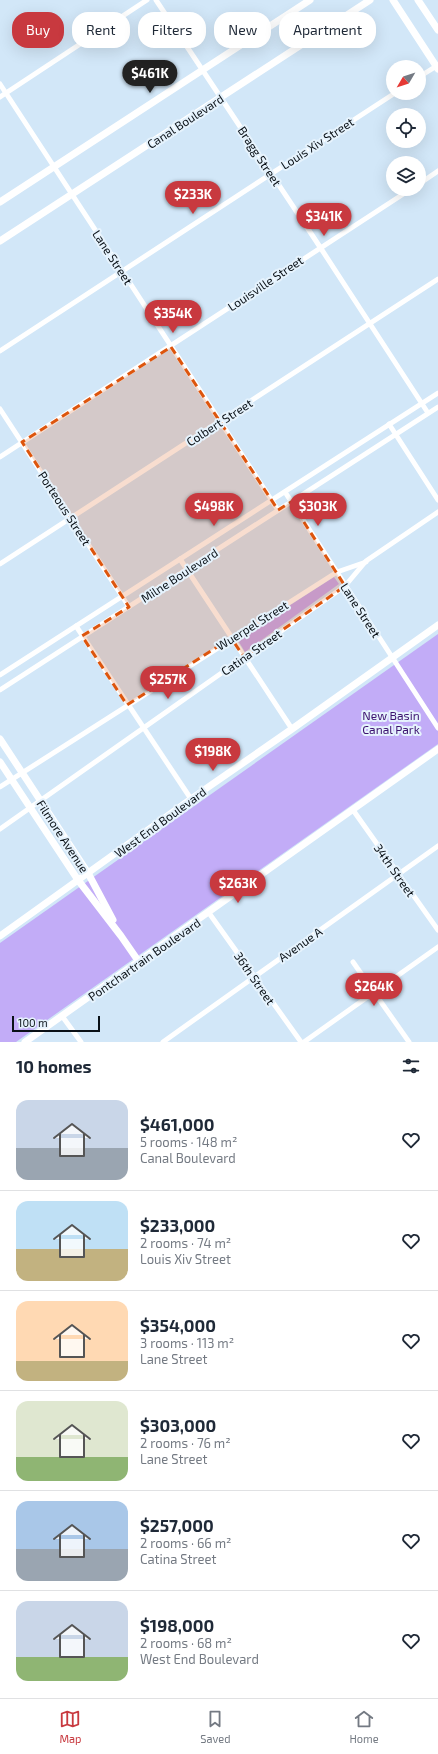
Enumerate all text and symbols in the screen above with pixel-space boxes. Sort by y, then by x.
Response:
chip: Buy [12,12,64,48]
chip: Rent [72,12,130,48]
chip: Filters [138,12,206,48]
chip: New [214,12,271,48]
chip: Apartment [279,12,376,48]
pin: $461K [122,60,178,94]
north arrow [386,60,426,100]
map controls [386,60,426,196]
text: $461K [131,65,169,81]
street label: Canal Boulevard [144,91,226,151]
button: locate [386,108,426,148]
street label: Louis Xiv Street [278,114,356,172]
street label: Bragg Street [236,124,285,189]
button: layers [386,156,426,196]
pin: $233K [165,181,221,215]
text: $233K [174,186,212,202]
pin: $341K [296,203,352,237]
text: $341K [305,208,343,224]
street label: Lane Street [90,227,136,287]
street label: Louisville Street [225,252,306,313]
pin: $354K [145,300,201,334]
text: $354K [154,305,192,321]
street label: Colbert Street [183,395,255,449]
street label: Porteous Street [36,468,94,548]
pin: $498K [186,493,242,527]
pin: $303K [290,493,346,527]
text: $498K [194,498,234,514]
text: $303K [299,498,337,514]
street label: Milne Boulevard [138,545,220,605]
street label: Lane Street [338,580,384,640]
street label: Wuerpel Street [214,597,291,653]
street label: Catina Street [218,626,284,678]
pin: $257K [140,666,196,700]
text: $257K [149,671,187,687]
park label: New Basin Canal Park [362,708,420,736]
pin: $198K [185,738,241,772]
text: $198K [194,743,232,759]
street label: West End Boulevard [112,784,208,860]
street label: Filmore Avenue [34,797,92,875]
street label: 34th Street [372,841,419,900]
pin: $263K [210,870,266,904]
text: $263K [219,875,257,891]
street label: Pontchartrain Boulevard [85,915,203,1003]
street label: Avenue A [275,924,325,964]
street label: 36th Street [232,949,279,1007]
pin: $264K [346,973,402,1007]
text: $264K [354,978,394,994]
scale bar [12,1014,100,1033]
text: 100 m [18,1016,48,1029]
icon: filters [400,1055,422,1077]
text: 10 homes [16,1056,92,1076]
text: $461,000 [140,1114,214,1134]
icon: home [48,1116,96,1164]
icon: heart [400,1129,422,1151]
text: 5 rooms · 148 m² [140,1134,237,1150]
text: Canal Boulevard [140,1150,236,1166]
text: $233,000 [140,1215,215,1235]
icon: home [48,1217,96,1265]
icon: heart [400,1230,422,1252]
text: 2 rooms · 74 m² [140,1235,231,1251]
text: Louis Xiv Street [140,1251,231,1267]
text: $354,000 [140,1315,216,1335]
icon: home [48,1317,96,1365]
icon: heart [400,1330,422,1352]
text: 3 rooms · 113 m² [140,1335,234,1351]
text: Lane Street [140,1351,207,1367]
text: $303,000 [140,1415,216,1435]
icon: home [48,1417,96,1465]
icon: heart [400,1430,422,1452]
text: 2 rooms · 76 m² [140,1435,231,1451]
text: Lane Street [140,1451,207,1467]
text: $257,000 [140,1515,214,1535]
icon: home [48,1517,96,1565]
icon: heart [400,1530,422,1552]
text: 2 rooms · 66 m² [140,1535,231,1551]
text: Catina Street [140,1551,216,1567]
text: $198,000 [140,1615,214,1635]
icon: home [48,1617,96,1665]
icon: heart [400,1630,422,1652]
text: 2 rooms · 68 m² [140,1635,232,1651]
text: West End Boulevard [140,1651,259,1667]
tab: Map [59,1708,82,1745]
tab: Saved [200,1708,231,1745]
tab: Home [349,1708,379,1745]

